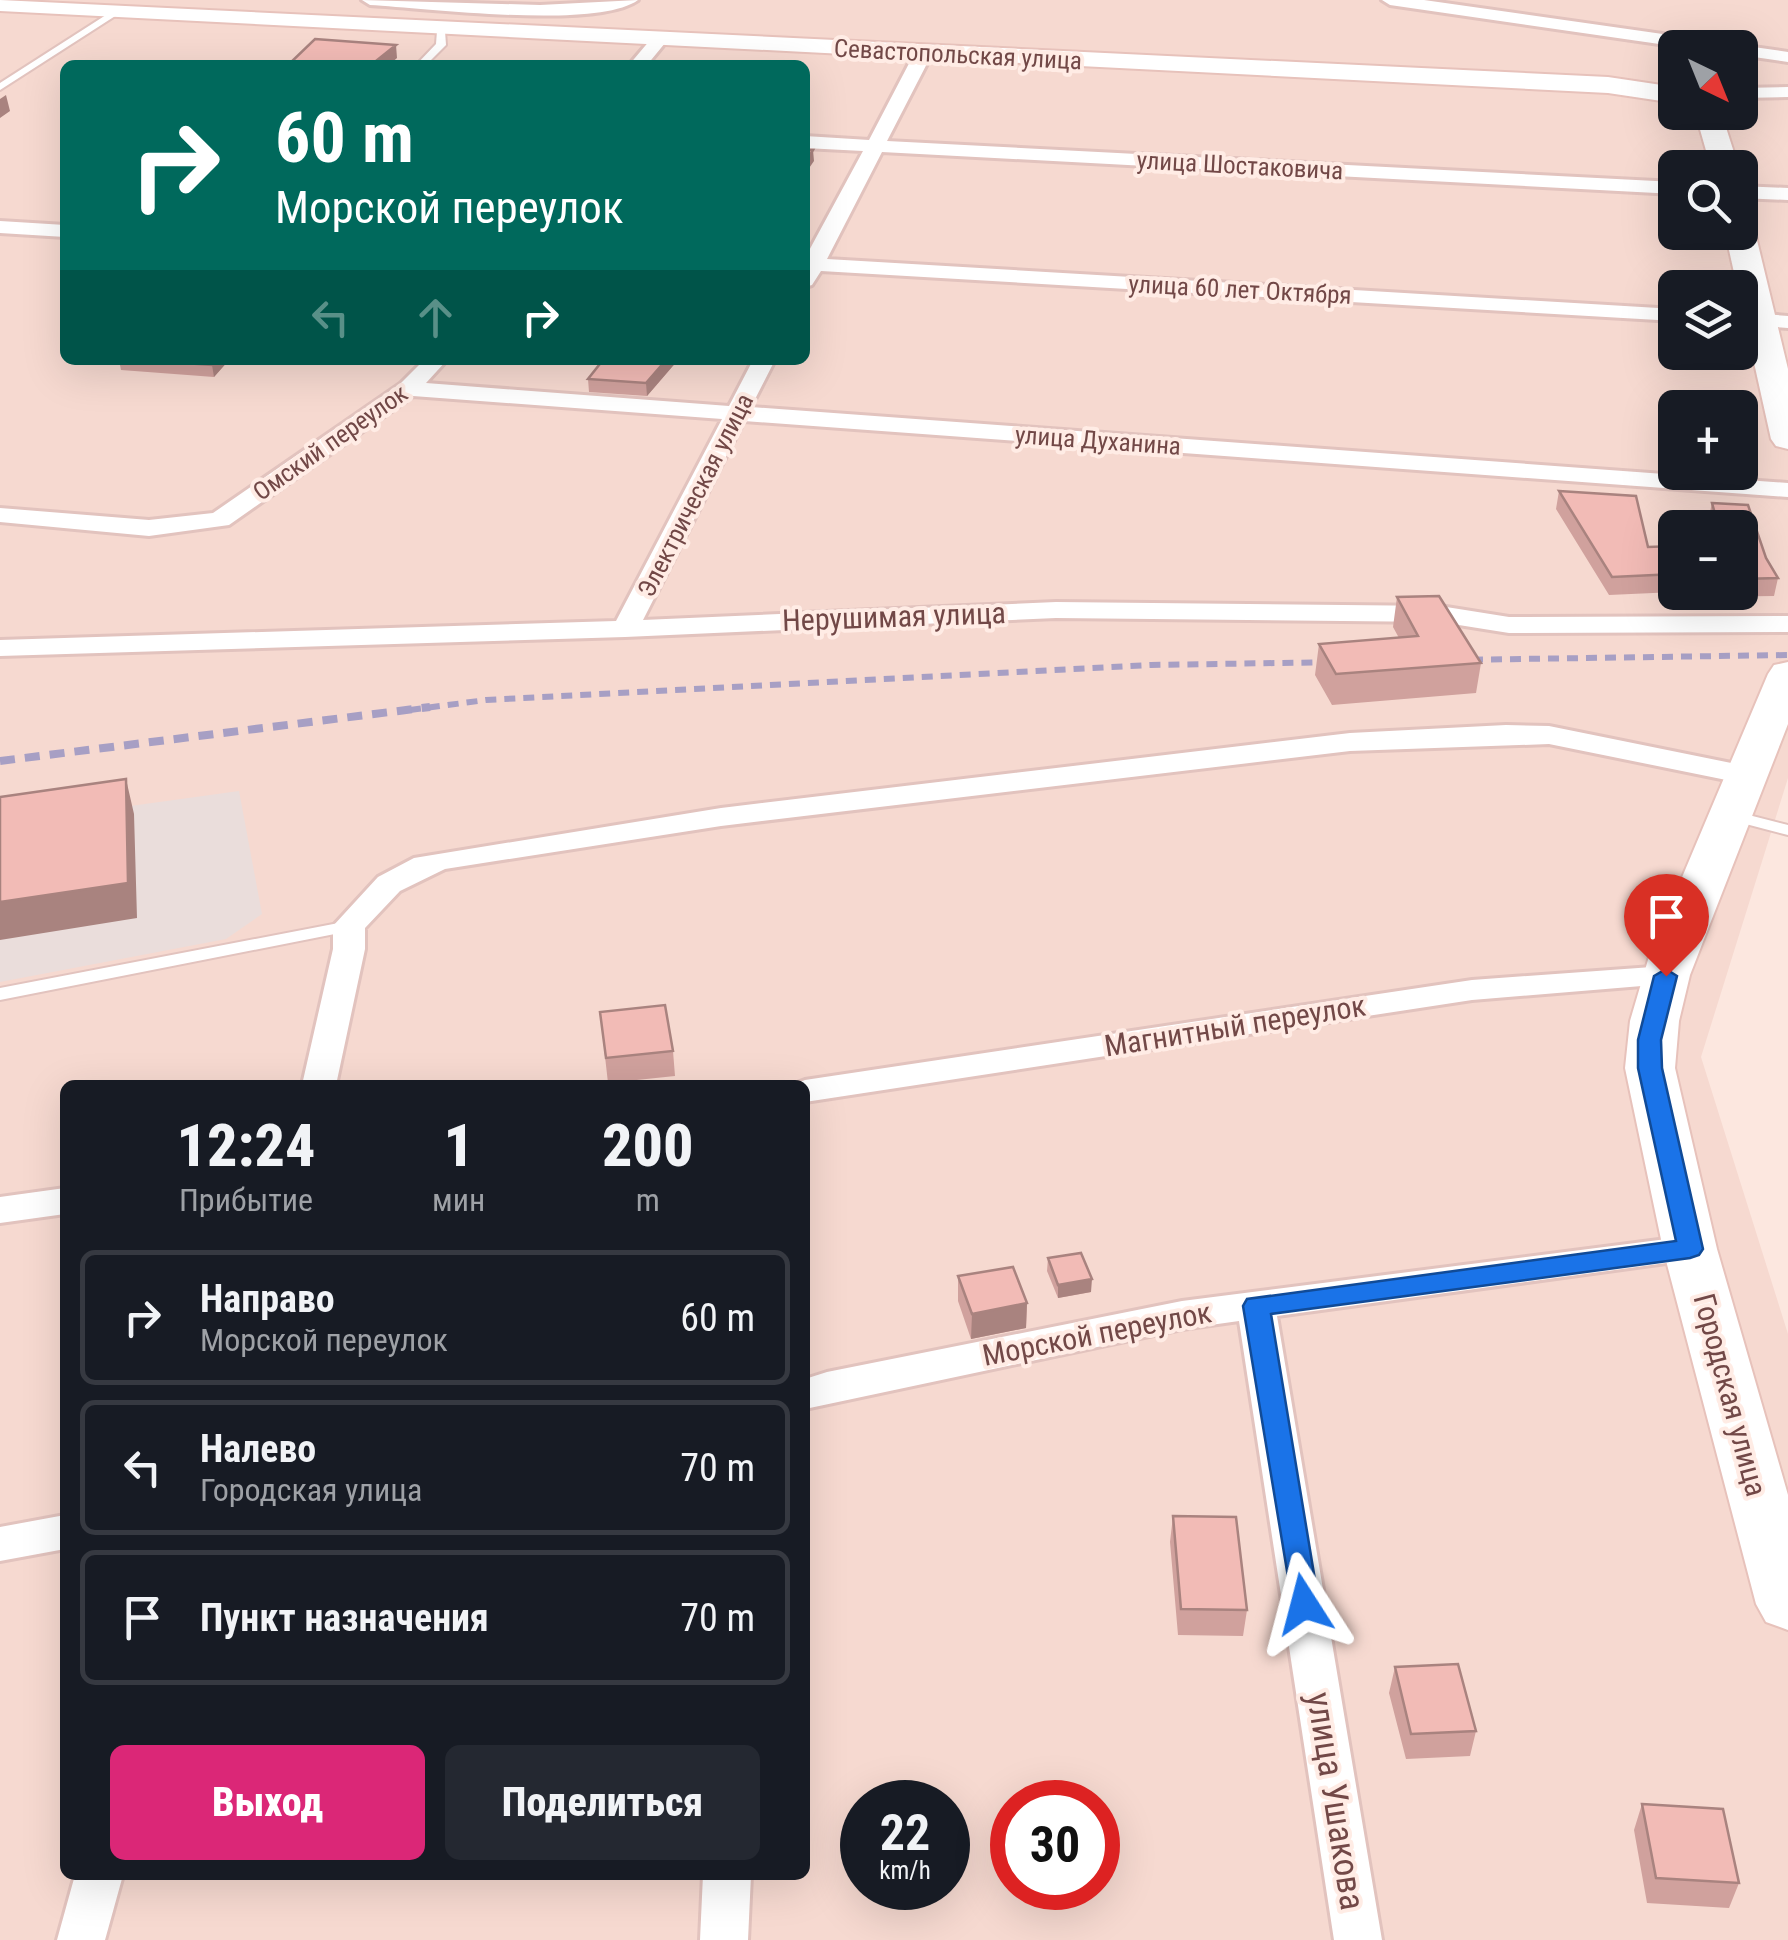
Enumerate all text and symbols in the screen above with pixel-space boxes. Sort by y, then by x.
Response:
north arrow [1658,30,1758,130]
map controls [1658,30,1758,610]
street label: Севастопольская улица [833,34,1083,75]
text: 60 m [275,97,414,179]
icon: right [110,100,240,230]
street label: улица Шостаковича [1136,146,1344,185]
button: search [1658,150,1758,250]
text: Морской переулок [275,181,624,234]
street label: улица 60 лет Октября [1128,269,1352,310]
button: layers [1658,270,1758,370]
icon: left [303,290,358,345]
icon: ahead [408,290,463,345]
icon: right [513,290,568,345]
street label: Омский переулок [248,378,413,506]
street label: Электрическая улица [632,389,759,602]
button: + [1658,390,1758,490]
street label: улица Духанина [1014,420,1182,461]
button: − [1658,510,1758,610]
street label: Нерушимая улица [781,595,1006,638]
pin [1624,874,1709,977]
icon: arrive [1639,889,1694,944]
street label: Магнитный переулок [1102,988,1368,1063]
text: 12:24 [177,1110,316,1181]
text: 1 [443,1110,474,1181]
text: 200 [602,1110,693,1181]
text: Прибытие [179,1181,313,1219]
text: мин [432,1181,485,1219]
text: m [636,1181,660,1219]
text: Направо [200,1277,335,1321]
icon: right [115,1290,170,1345]
street label: Городская улица [1687,1290,1774,1500]
street label: Морской переулок [980,1294,1214,1373]
text: 60 m [680,1296,755,1340]
text: Морской переулок [200,1321,448,1359]
text: Налево [200,1427,316,1471]
icon: left [115,1440,170,1495]
text: 70 m [680,1446,755,1490]
text: Городская улица [200,1471,422,1509]
position arrow [1252,1552,1356,1656]
icon: arrive [115,1590,170,1645]
text: Пункт назначения [200,1596,489,1640]
text: 70 m [680,1596,755,1640]
street label: улица Ушакова [1298,1689,1373,1913]
button: Выход [110,1745,425,1860]
button: Поделиться [445,1745,760,1860]
speed limit sign: 30 [990,1780,1120,1910]
text: 22 [880,1804,930,1862]
text: km/h [879,1856,931,1885]

